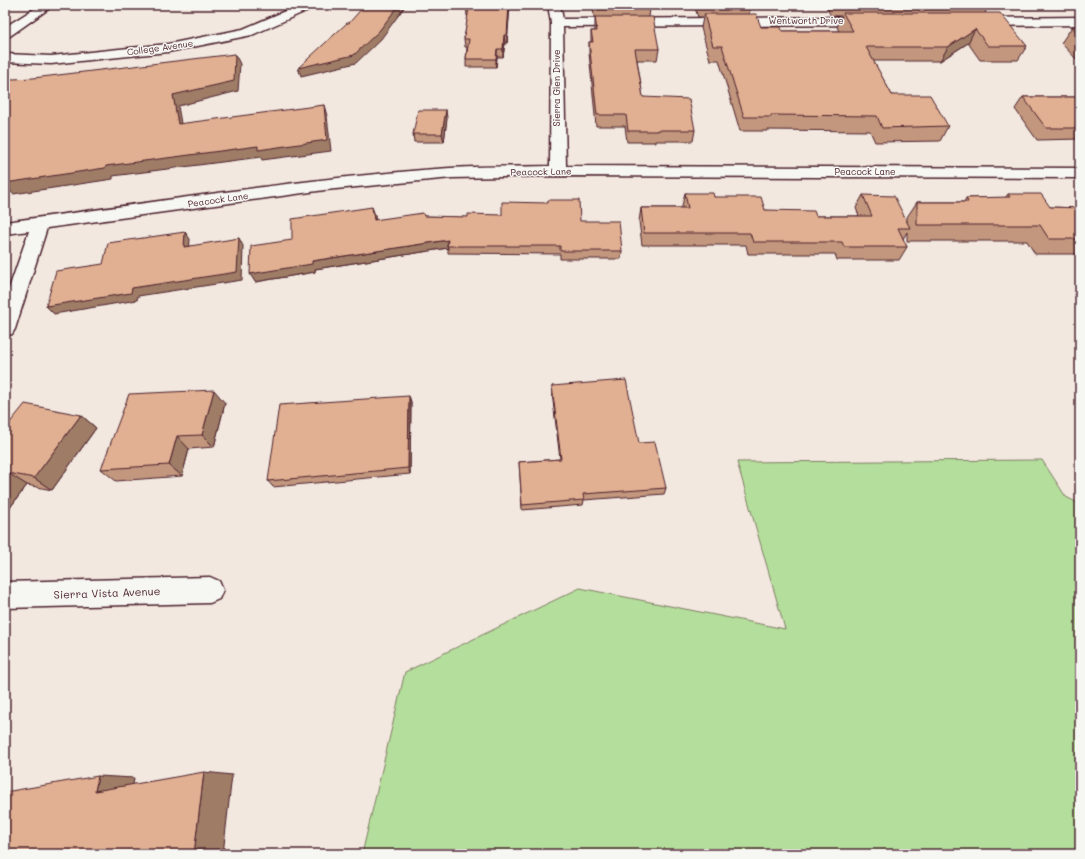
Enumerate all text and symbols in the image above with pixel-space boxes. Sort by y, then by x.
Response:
street label: Wentworth Drive [769,15,843,26]
street label: College Avenue [126,37,194,58]
street label: Sierra Glen Drive [551,49,562,127]
street label: Peacock Lane [510,165,572,178]
street label: Peacock Lane [834,166,896,177]
street label: Peacock Lane [187,190,249,209]
street label: Sierra Vista Avenue [53,583,161,602]

